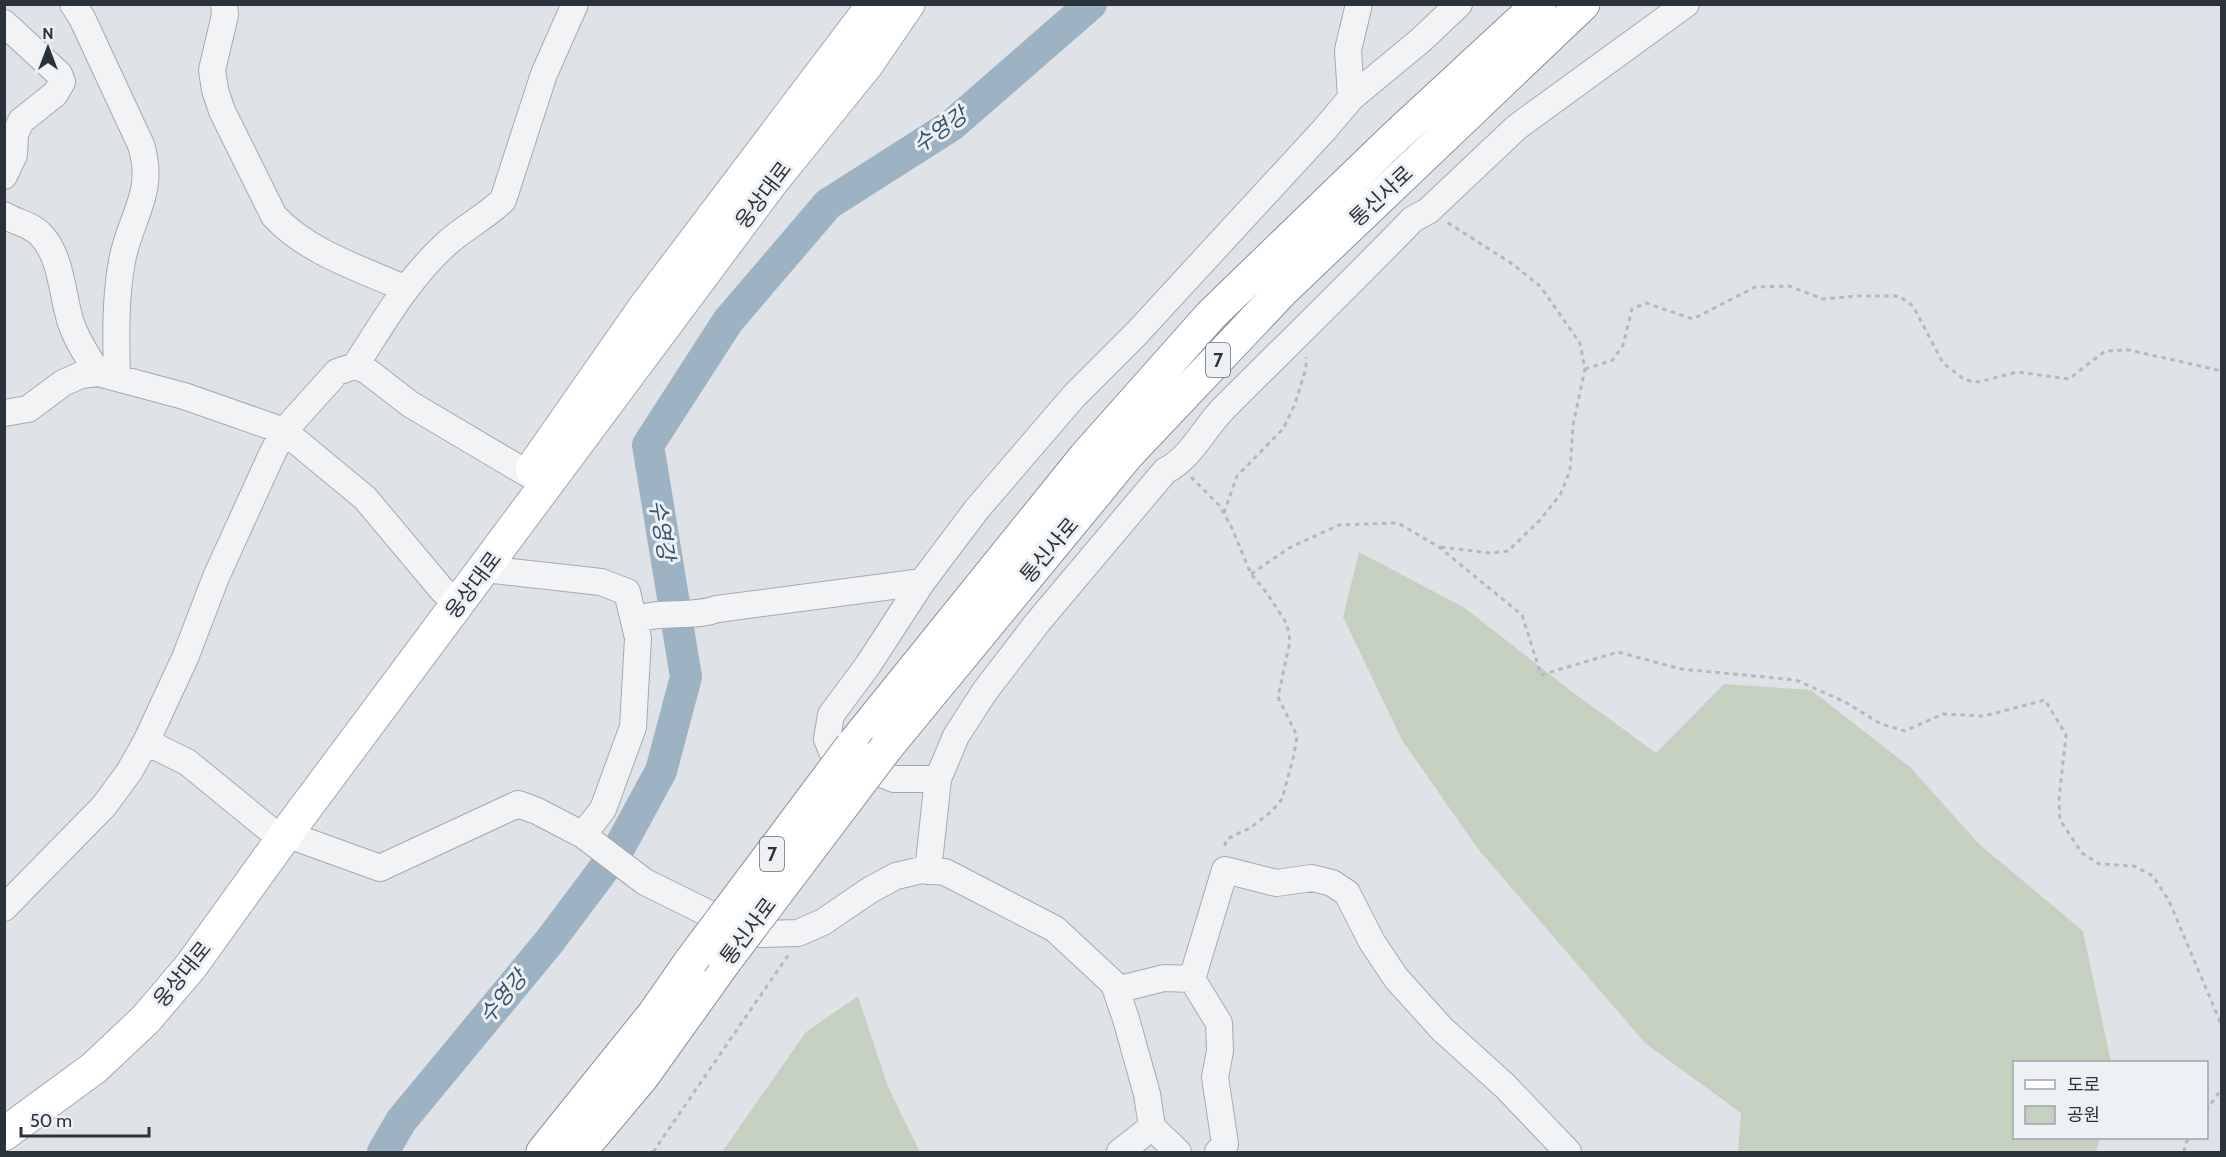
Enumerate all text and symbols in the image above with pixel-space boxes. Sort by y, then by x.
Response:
north arrow [18,18,78,78]
text: N [42,24,54,43]
water label: 수영강 [907,100,975,158]
street label: 웅상대로 [730,157,796,233]
street label: 통신사로 [1344,161,1418,231]
road number: 7 [1206,343,1230,377]
water label: 수영강 [644,498,681,565]
street label: 통신사로 [1015,512,1083,588]
street label: 웅상대로 [440,547,506,623]
road number: 7 [760,837,784,871]
street label: 통신사로 [715,893,781,969]
street label: 웅상대로 [148,936,216,1012]
water label: 수영강 [473,963,535,1029]
legend [2013,1061,2208,1139]
text: 도로 [2067,1074,2100,1096]
scale bar [21,1100,148,1138]
text: 공원 [2067,1104,2100,1126]
text: 50 m [30,1110,72,1132]

